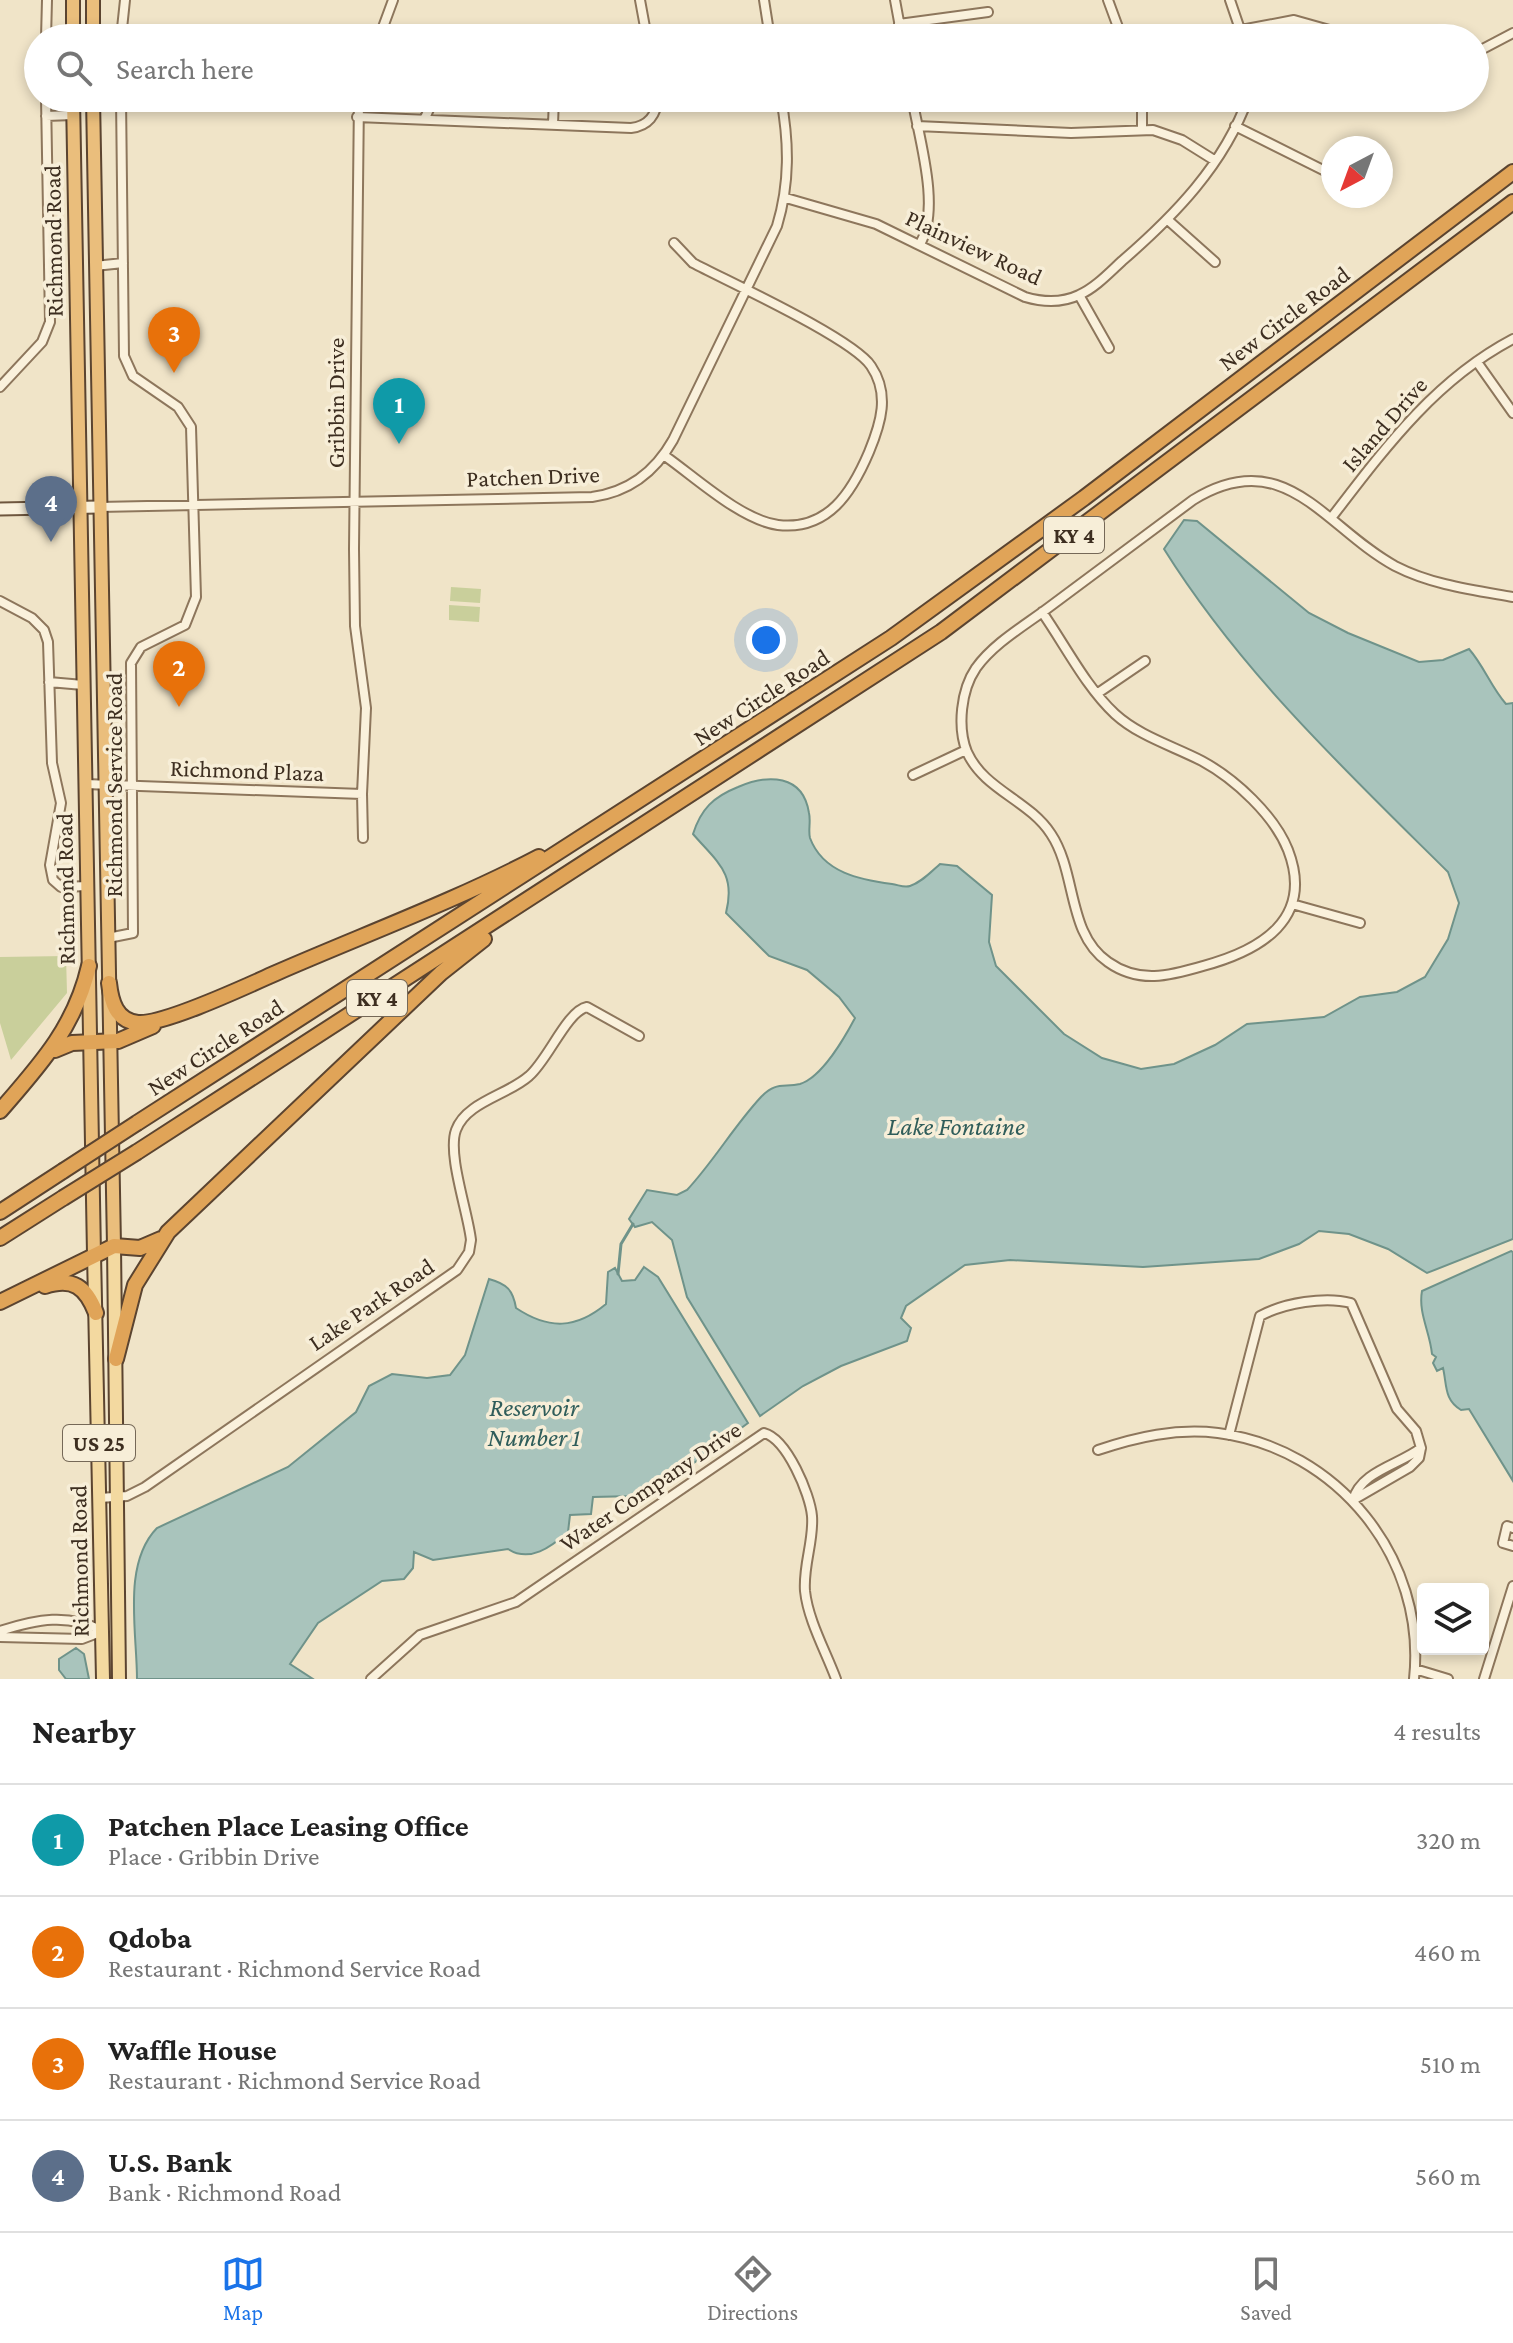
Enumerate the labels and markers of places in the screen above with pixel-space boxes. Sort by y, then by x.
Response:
pin: 3 [148,307,200,373]
pin: 1 [373,378,425,444]
pin: 4 [25,476,77,542]
pin: 2 [153,641,205,707]

